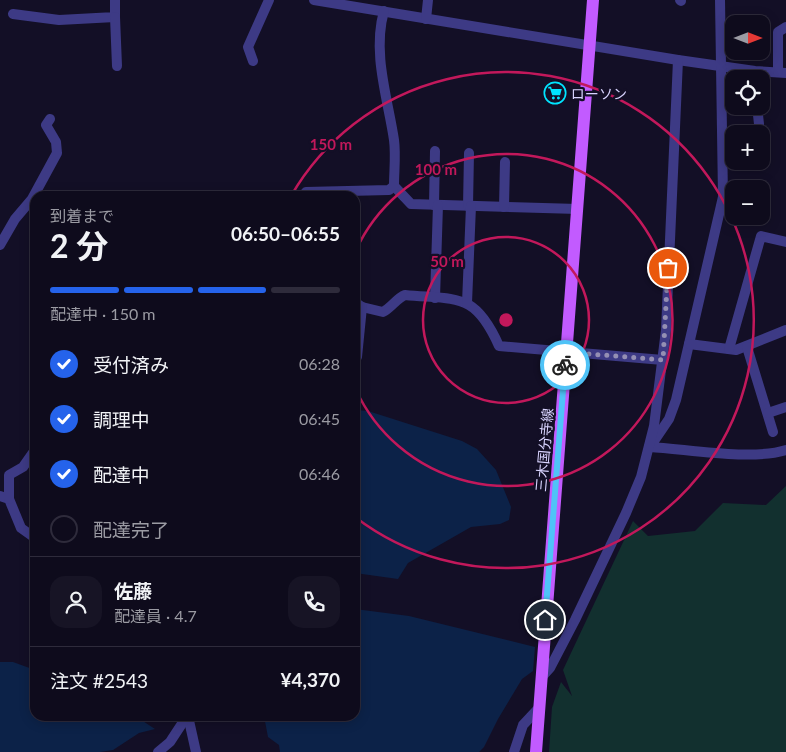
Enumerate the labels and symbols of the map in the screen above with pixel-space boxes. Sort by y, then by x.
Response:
north arrow [725,15,770,60]
supermarket icon: ローソン [543,81,567,105]
place label: ローソン [571,85,627,102]
text: 150 m [310,135,352,153]
text: 100 m [415,160,457,178]
pin [647,247,689,289]
text: 50 m [430,252,464,270]
centre of rings [497,311,515,329]
courier [540,340,590,390]
street label: 三木国分寺線 [532,407,556,493]
pin [524,599,566,641]

